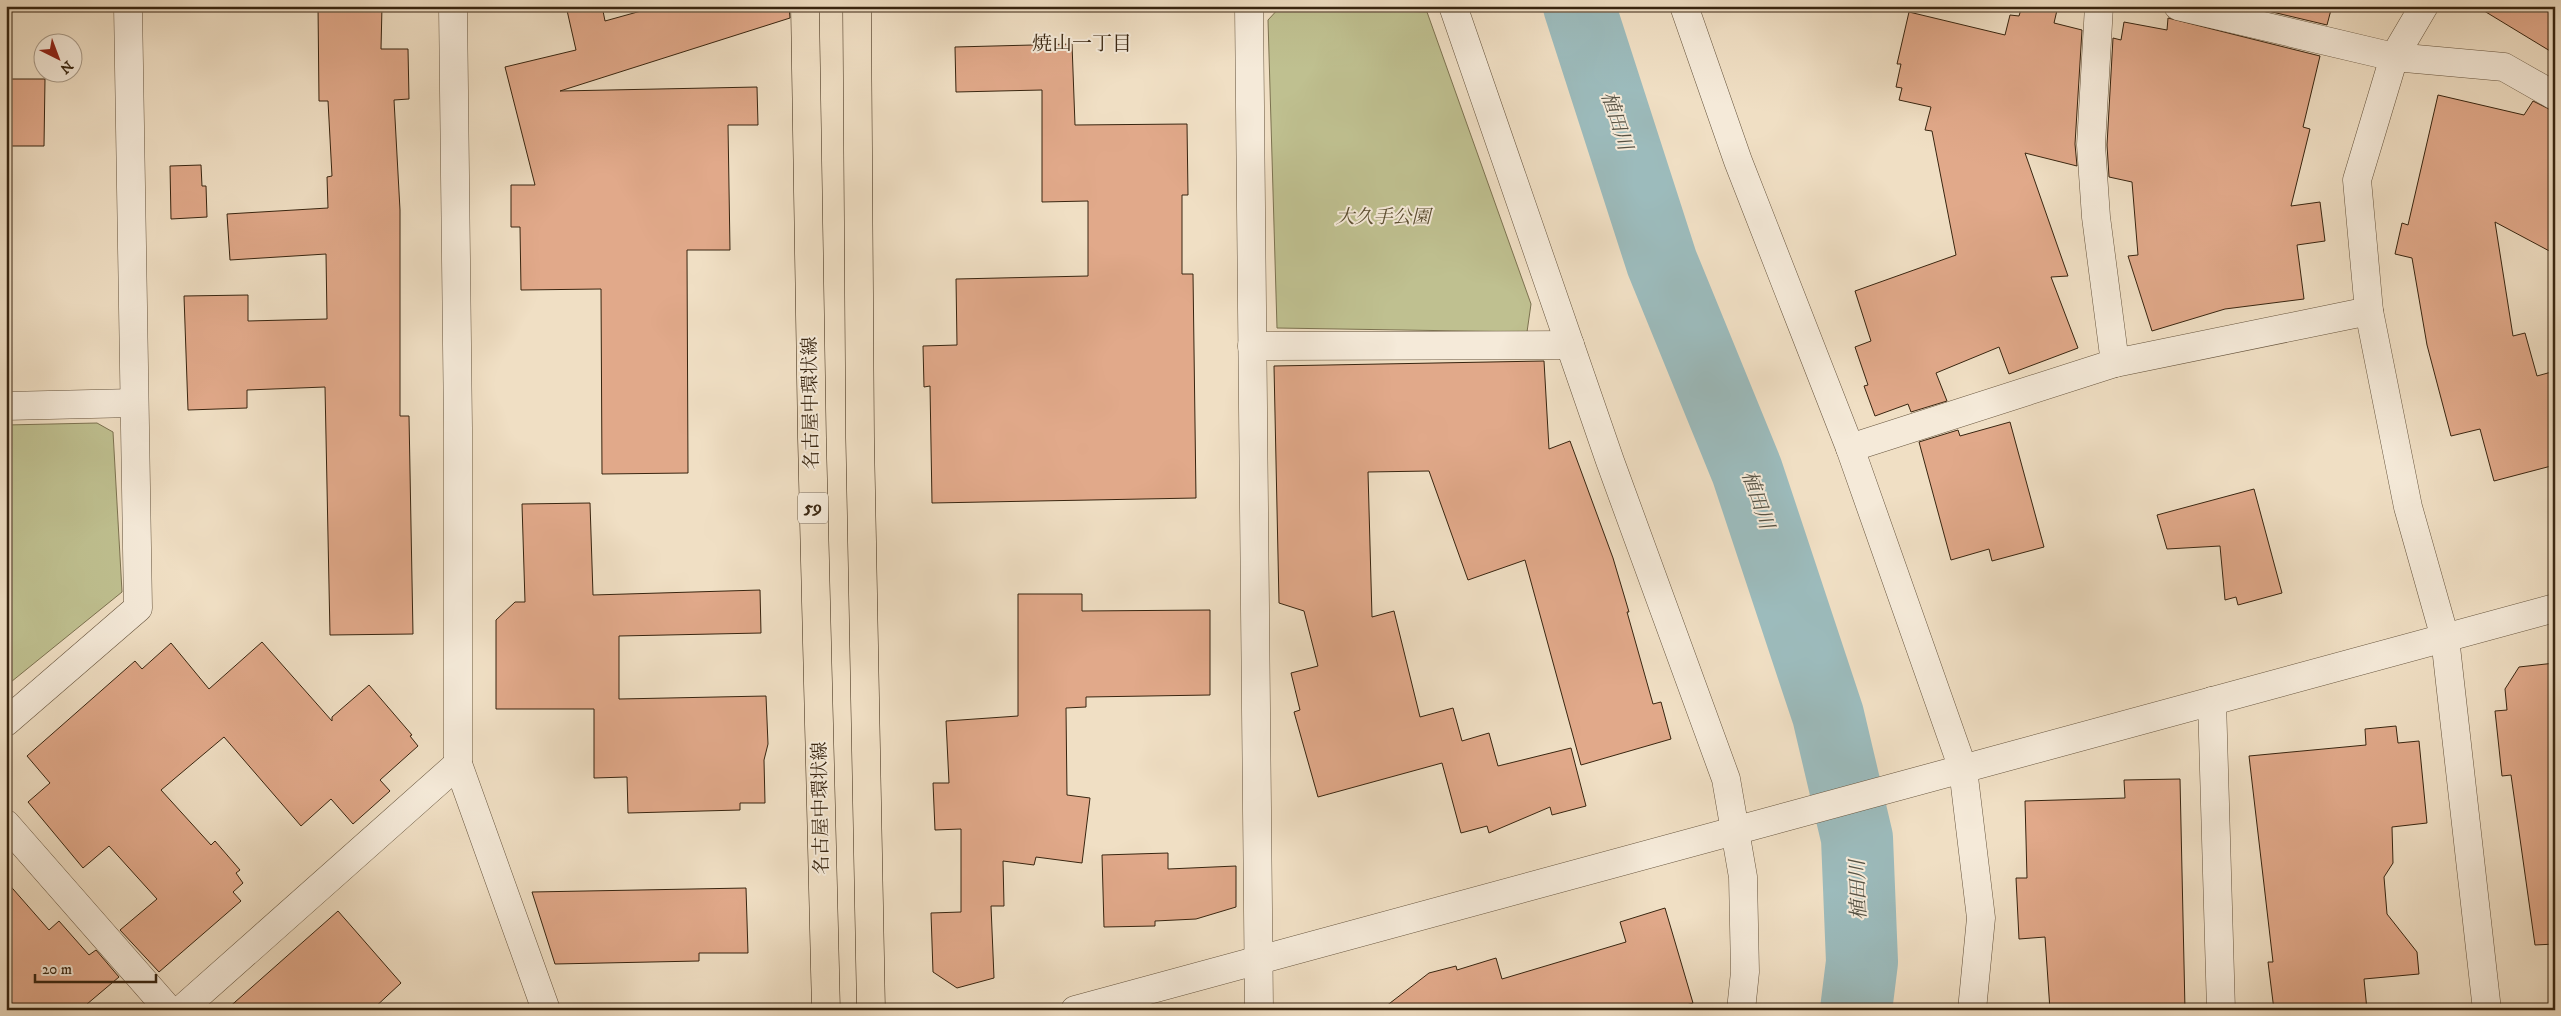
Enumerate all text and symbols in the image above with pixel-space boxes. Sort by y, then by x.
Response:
north arrow [32,32,82,82]
district label: 焼山一丁目 [1032,32,1132,57]
text: N [55,56,76,78]
water label: 植田川 [1595,89,1638,155]
park label: 大久手公園 [1335,206,1433,229]
street label: 名古屋中環状線 [798,336,824,470]
water label: 植田川 [1735,468,1779,534]
road number: 59 [798,492,828,524]
street label: 名古屋中環状線 [808,741,834,875]
water label: 植田川 [1845,858,1873,920]
scale bar [35,951,156,983]
text: 20 m [42,960,72,979]

